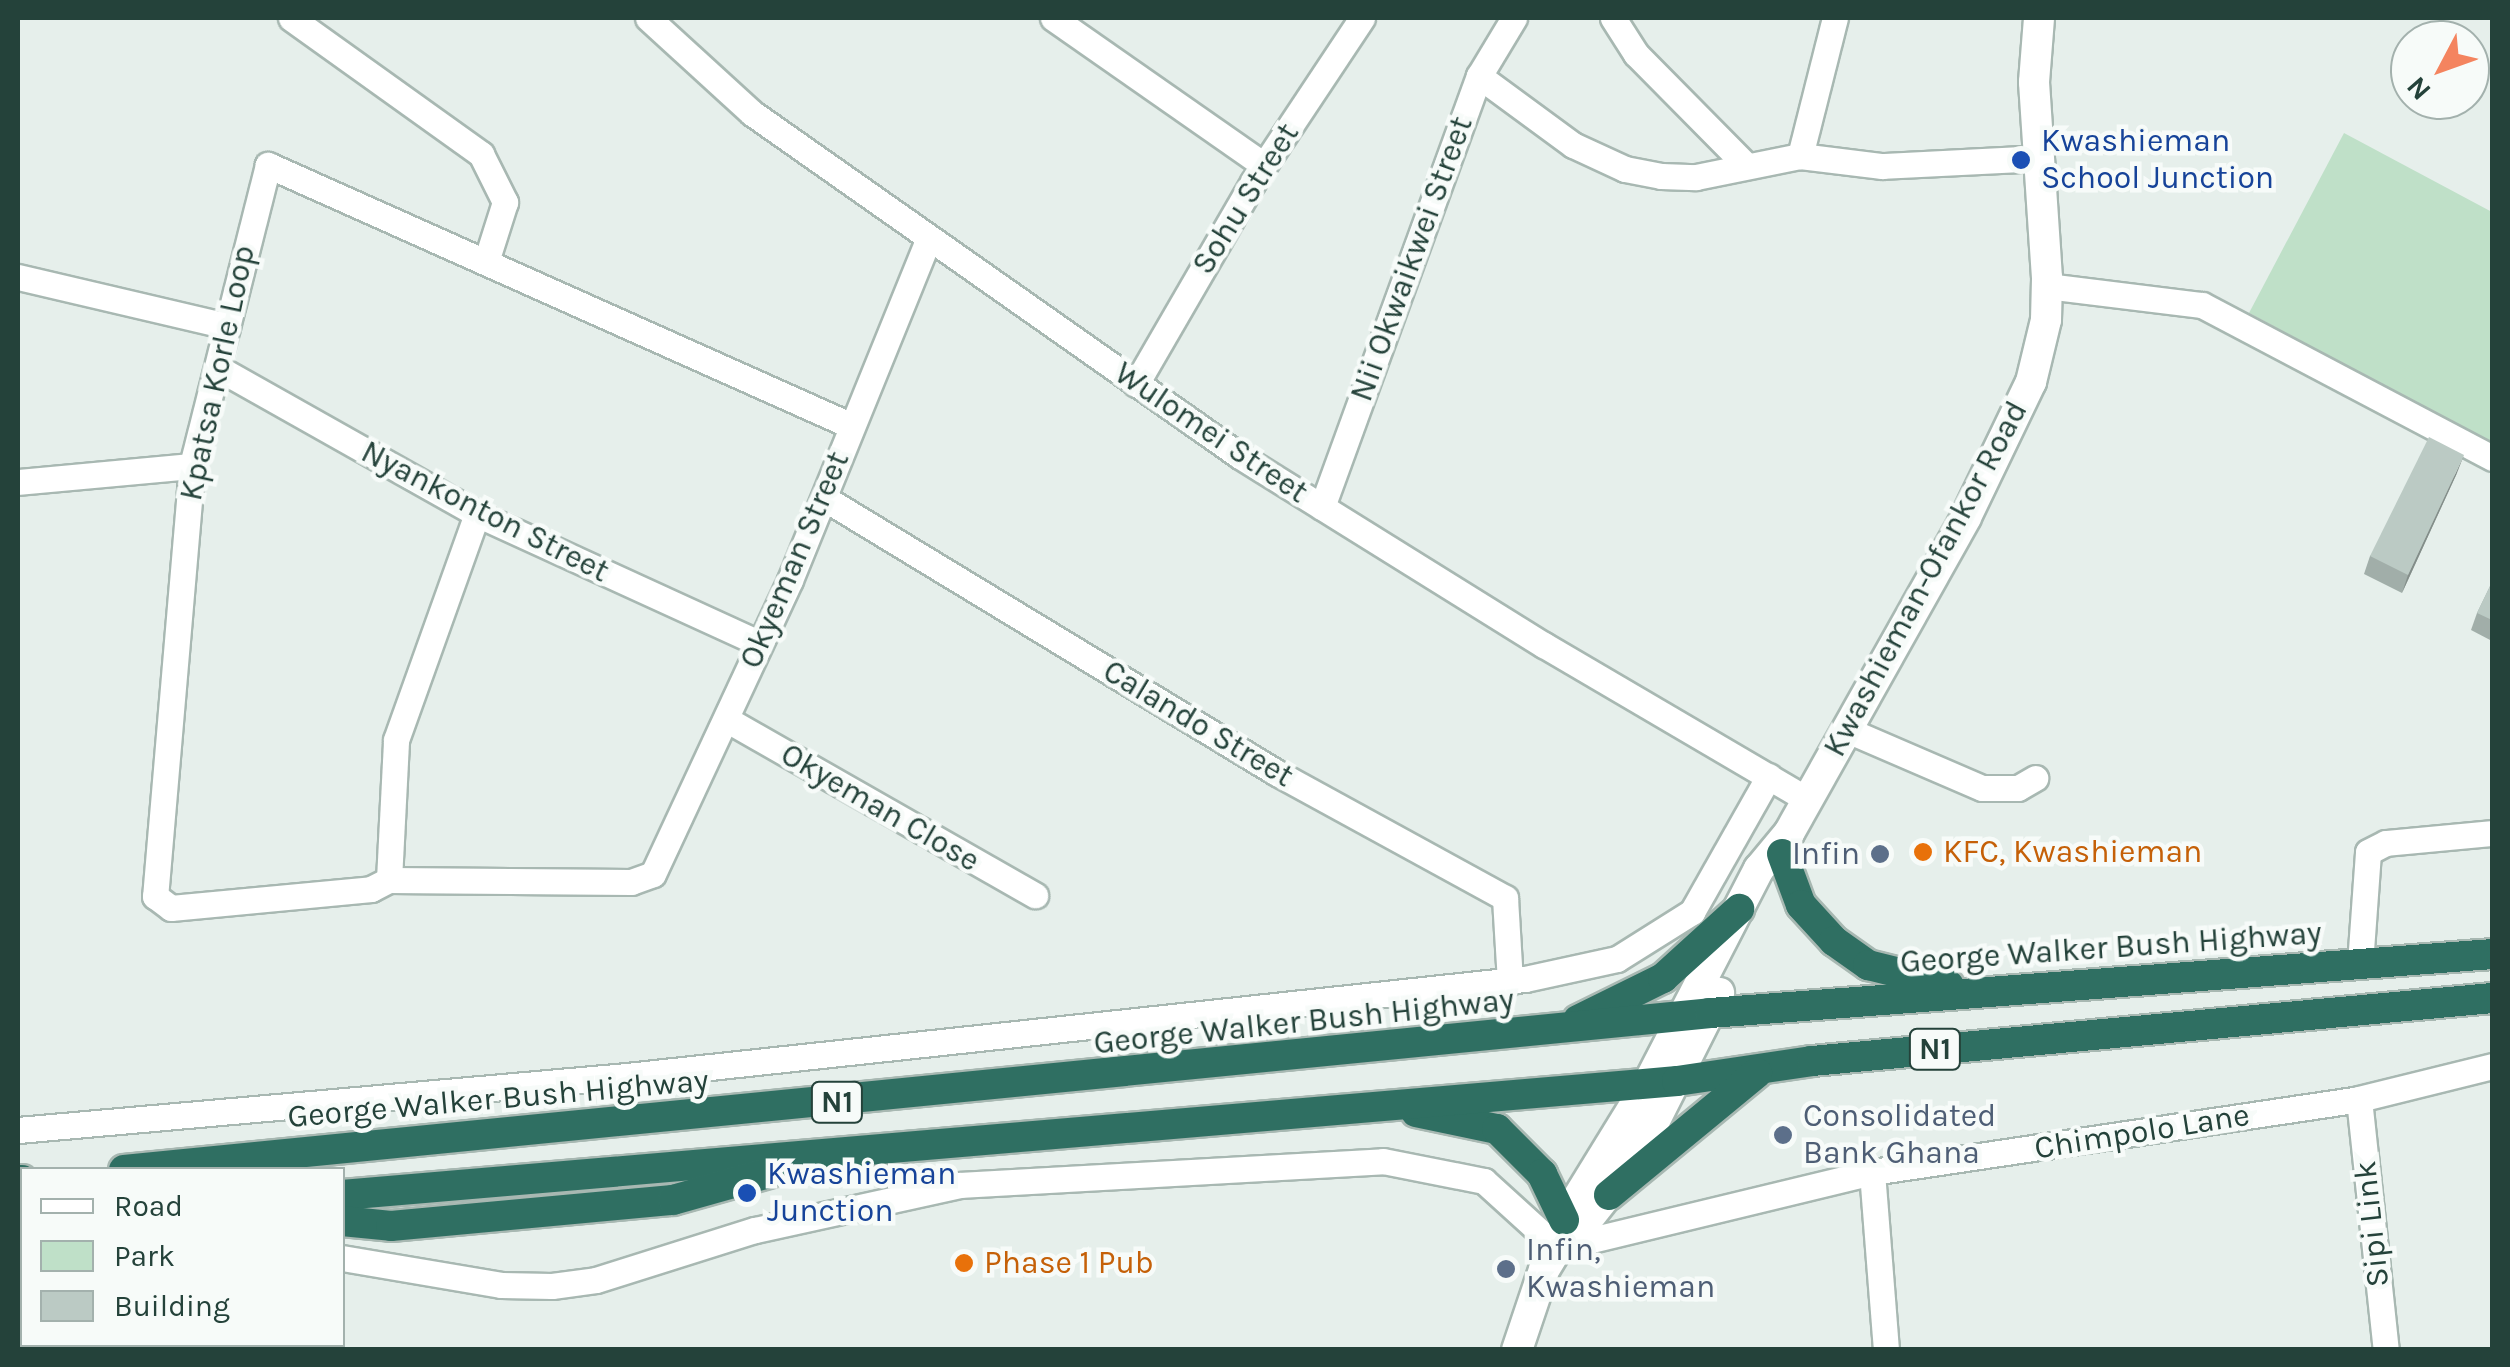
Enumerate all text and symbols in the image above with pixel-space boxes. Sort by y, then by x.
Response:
north arrow [2390,20,2490,120]
text: N [2399,70,2438,107]
street label: Nii Okwaikwei Street [1343,111,1481,407]
street label: Sohu Street [1184,116,1308,282]
place label: Kwashieman School Junction [2041,123,2274,198]
marker: Kwashieman School Junction [2010,149,2032,171]
street label: Kpatsa Korle Loop [172,242,264,504]
street label: Wulomei Street [1107,354,1315,512]
street label: Kwashieman-Ofankor Road [1816,395,2036,763]
street label: Nyankonton Street [355,433,615,591]
street label: Okyeman Street [732,446,858,674]
street label: Calando Street [1096,652,1300,796]
street label: Okyeman Close [774,736,986,880]
place label: KFC, Kwashieman [1943,833,2202,871]
place label: Infin [1792,835,1860,873]
marker: KFC, Kwashieman [1912,841,1934,863]
marker: Infin [1869,843,1891,865]
street label: George Walker Bush Highway [1899,914,2323,982]
street label: George Walker Bush Highway [1092,981,1516,1063]
road number: N1 [1908,1024,1962,1074]
street label: George Walker Bush Highway [286,1061,710,1137]
road number: N1 [810,1077,864,1127]
street label: Chimpolo Lane [2032,1096,2252,1168]
place label: Consolidated Bank Ghana [1803,1098,1996,1173]
marker: Consolidated Bank Ghana [1772,1124,1794,1146]
place label: Kwashieman Junction [767,1156,956,1231]
street label: Sipi Link [2346,1159,2398,1289]
legend [20,1167,345,1347]
marker: Kwashieman Junction [736,1182,758,1204]
text: Road [114,1188,183,1224]
place label: Infin, Kwashieman [1526,1232,1715,1307]
text: Park [114,1238,175,1274]
place label: Phase 1 Pub [984,1244,1154,1282]
marker: Phase 1 Pub [953,1252,975,1274]
marker: Infin, Kwashieman [1495,1258,1517,1280]
text: Building [114,1288,230,1324]

